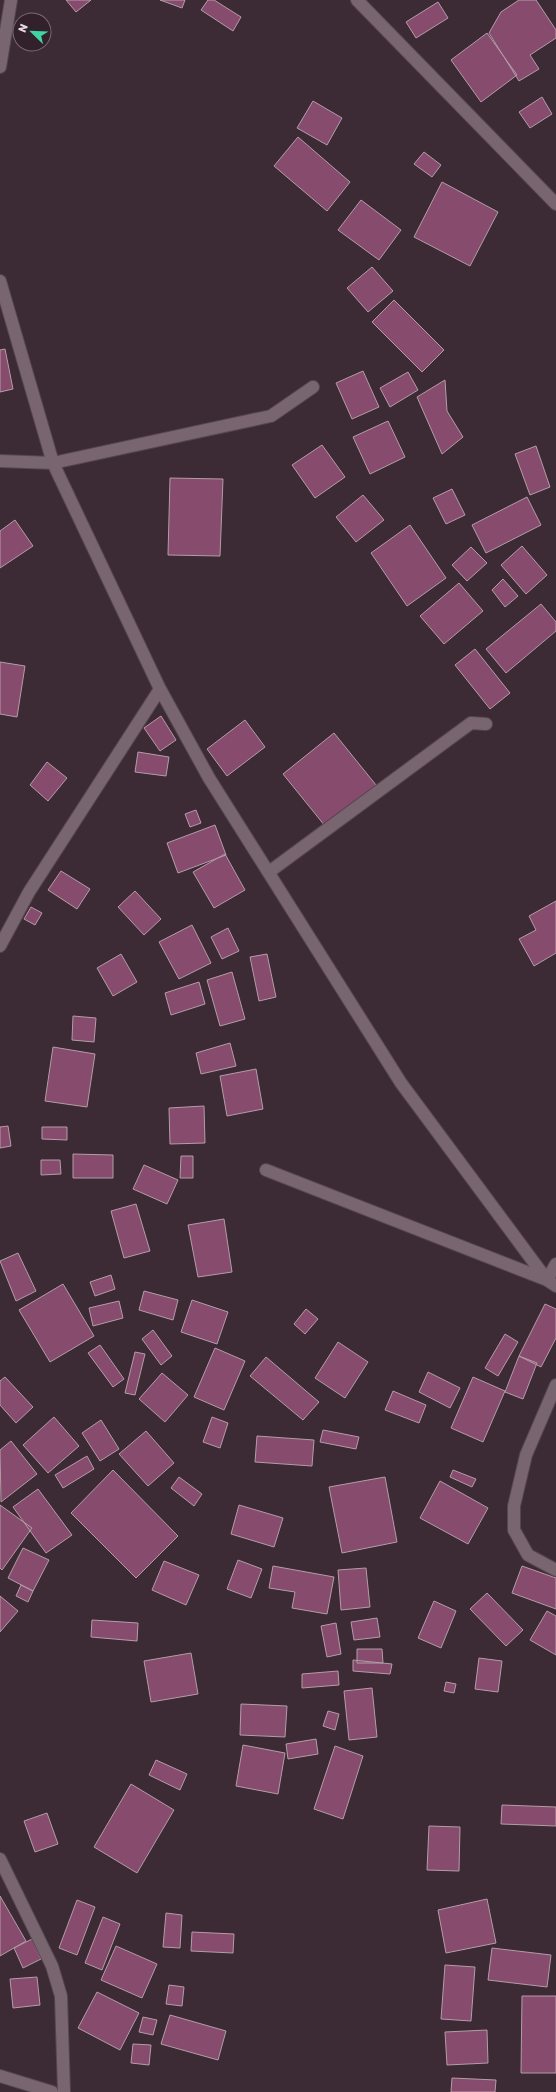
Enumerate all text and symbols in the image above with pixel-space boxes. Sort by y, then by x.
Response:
north arrow [12,12,52,52]
text: N [16,22,31,34]

